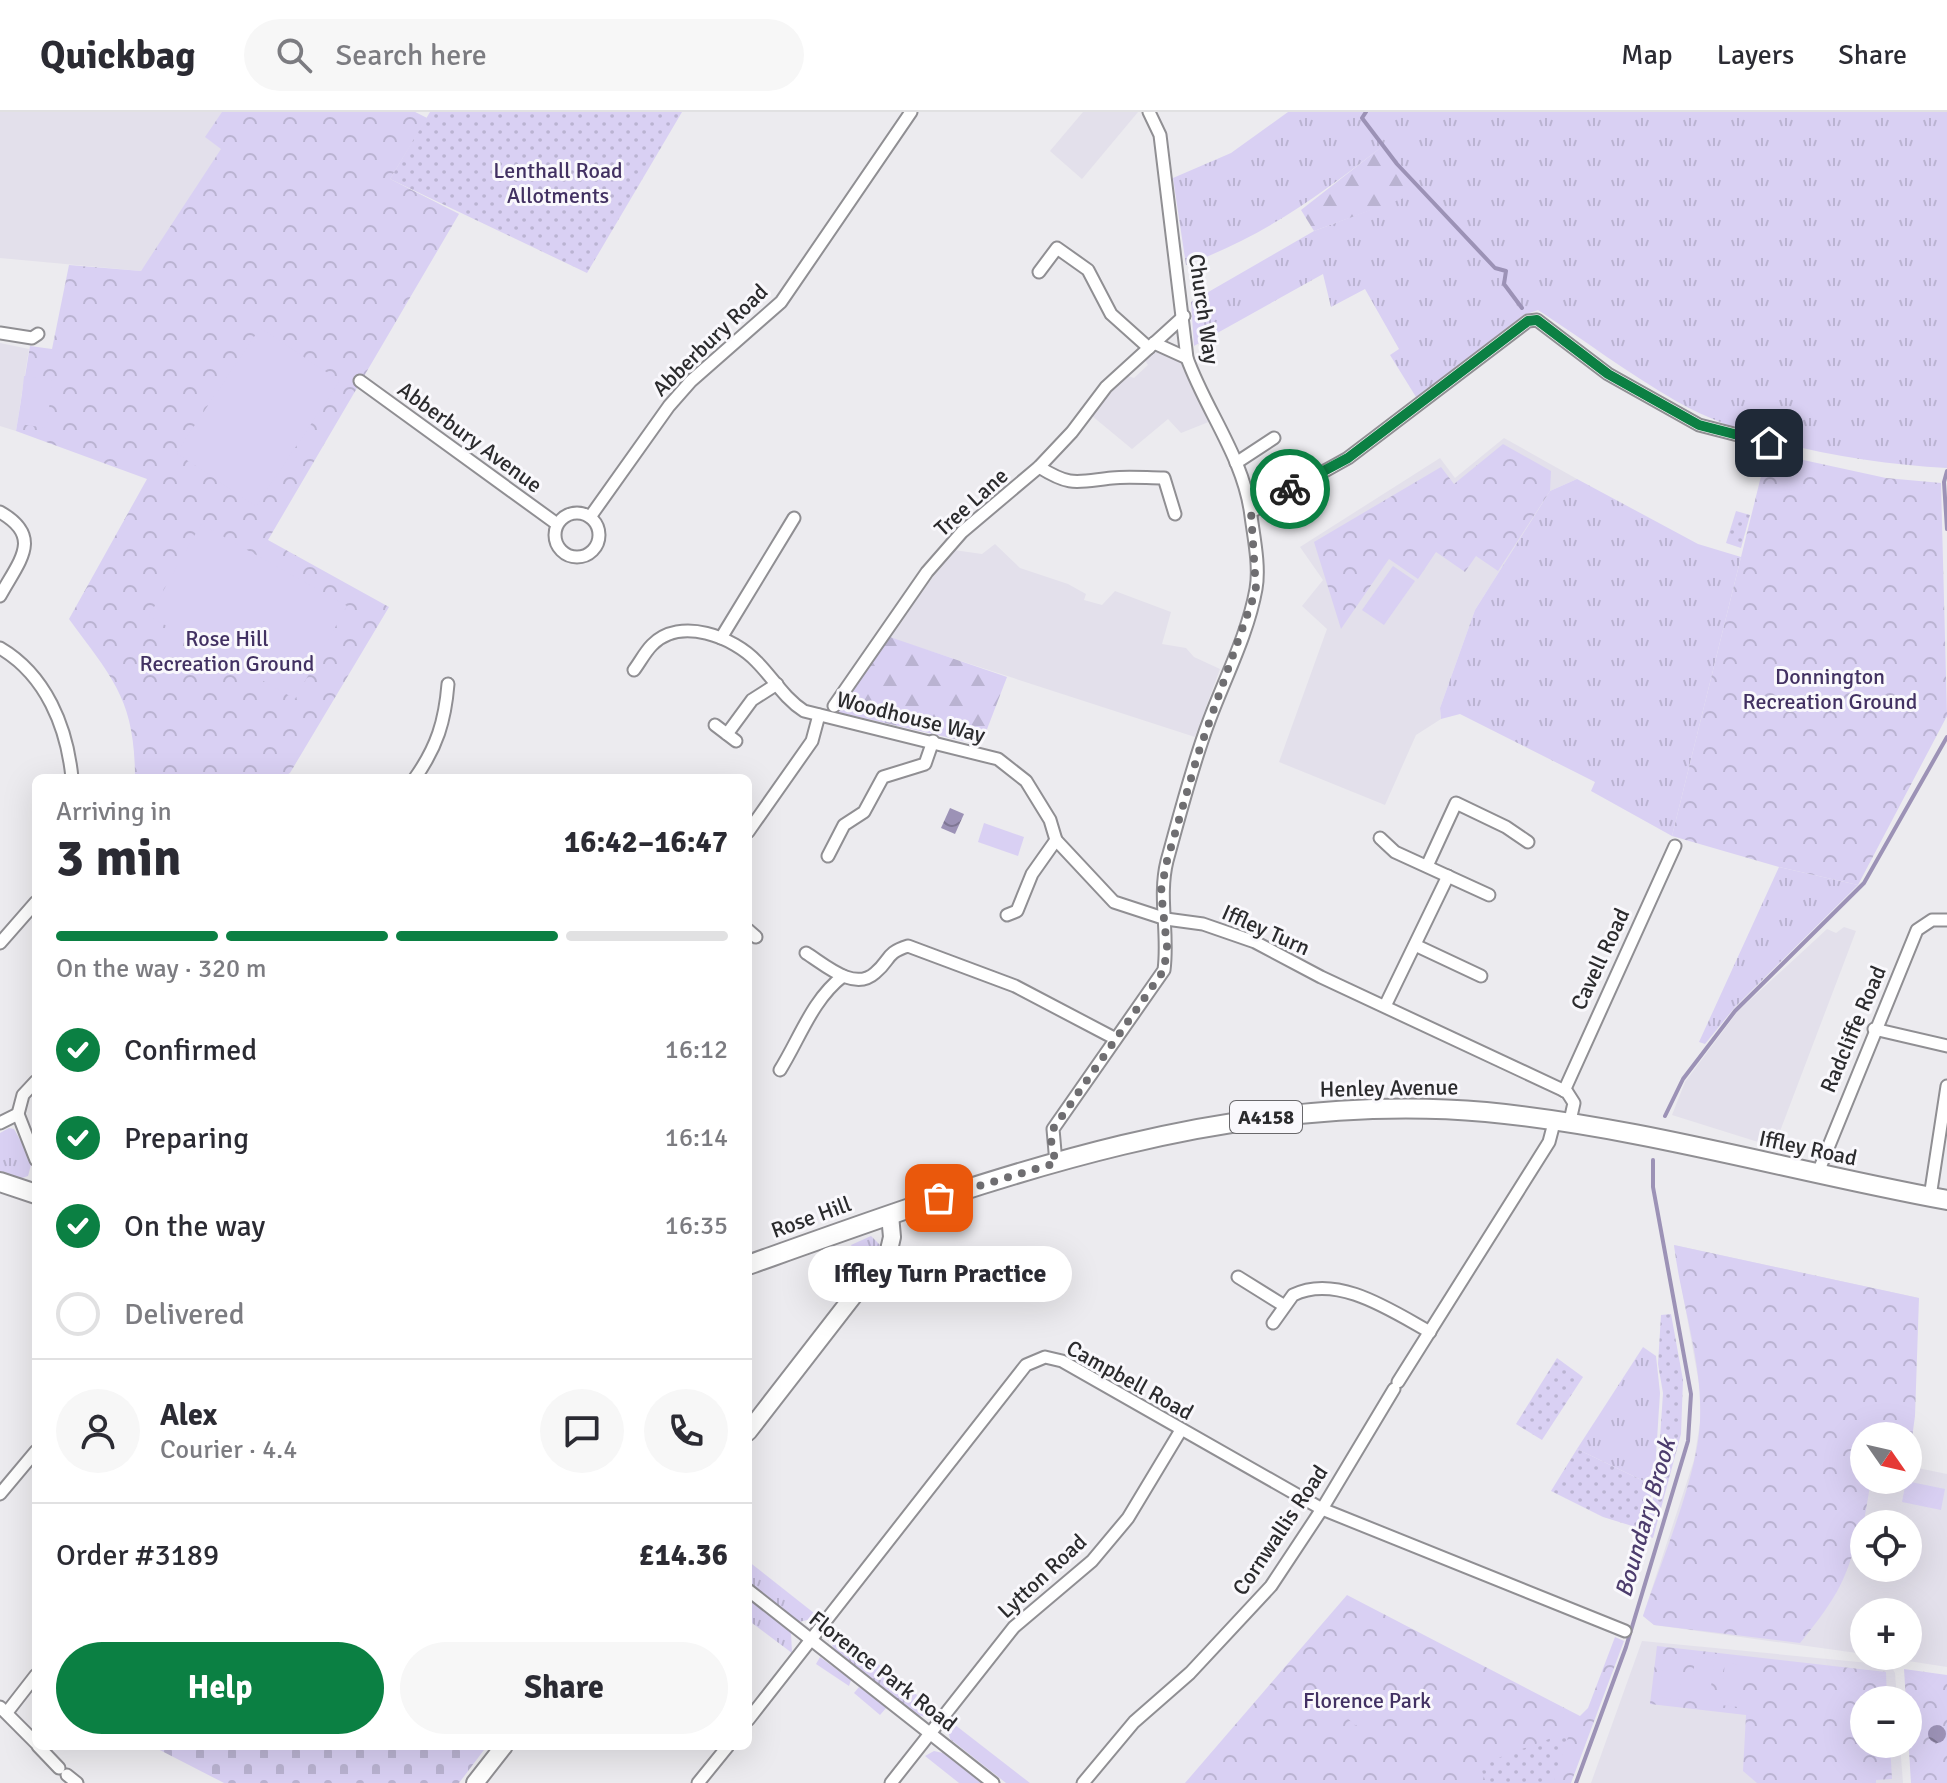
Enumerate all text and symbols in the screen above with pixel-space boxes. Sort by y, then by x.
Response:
search box [244,19,804,91]
text: Quickbag [40,32,196,79]
icon: search [272,33,316,77]
text: Search here [336,37,487,74]
text: Map [1621,38,1673,72]
text: Layers [1717,38,1794,72]
text: Share [1838,38,1907,72]
park label: Lenthall Road Allotments [493,157,623,209]
street label: Church Way [1183,252,1225,367]
street label: Abberbury Road [647,278,773,402]
street label: Abberbury Avenue [392,376,548,498]
pin [1735,409,1803,477]
icon: home [1747,421,1791,465]
courier [1250,449,1330,529]
street label: Tree Lane [929,462,1013,542]
icon: bike [1268,467,1312,511]
park label: Rose Hill Recreation Ground [140,625,314,677]
park label: Donnington Recreation Ground [1743,663,1917,715]
street label: Woodhouse Way [834,685,989,749]
text: Arriving in [56,796,172,828]
text: 16:42–16:47 [564,824,728,861]
text: 3 min [56,826,182,890]
street label: Iffley Turn [1218,899,1314,961]
street label: Cavell Road [1565,904,1635,1014]
text: On the way · 320 m [56,953,266,985]
street label: Radcliffe Road [1814,962,1892,1096]
icon: check [56,1028,100,1072]
text: Confirmed [124,1032,257,1069]
text: 16:12 [665,1034,728,1066]
street label: Henley Avenue [1319,1073,1459,1103]
road number: A4158 [1230,1101,1302,1133]
icon: check [56,1116,100,1160]
text: Preparing [124,1120,249,1157]
text: 16:14 [665,1122,728,1154]
street label: Iffley Road [1757,1124,1859,1172]
pin [905,1164,973,1232]
icon: bag [917,1176,961,1220]
street label: Rose Hill [767,1190,855,1244]
icon: check [56,1204,100,1248]
text: On the way [124,1208,265,1245]
text: 16:35 [665,1210,728,1242]
callout: Iffley Turn Practice [807,1246,1071,1302]
text: Iffley Turn Practice [834,1258,1046,1290]
text: Delivered [124,1296,245,1333]
street label: Campbell Road [1062,1334,1198,1426]
button: person [56,1389,140,1473]
button: chat [540,1389,624,1473]
button: phone [644,1389,728,1473]
text: Alex [160,1397,217,1434]
north arrow [1850,1422,1922,1494]
map controls [1850,1422,1922,1758]
water label: Boundary Brook [1608,1433,1683,1601]
text: Courier · 4.4 [160,1434,297,1466]
street label: Cornwallis Road [1227,1460,1333,1600]
button: locate [1850,1510,1922,1582]
street label: Lytton Road [992,1528,1092,1624]
text: Order #3189 [56,1537,219,1574]
text: £14.36 [638,1537,728,1574]
button: + [1850,1598,1922,1670]
street label: Florence Park Road [804,1605,962,1737]
button: Help [56,1642,384,1734]
button: Share [400,1642,728,1734]
button: − [1850,1686,1922,1758]
park label: Florence Park [1303,1687,1431,1714]

